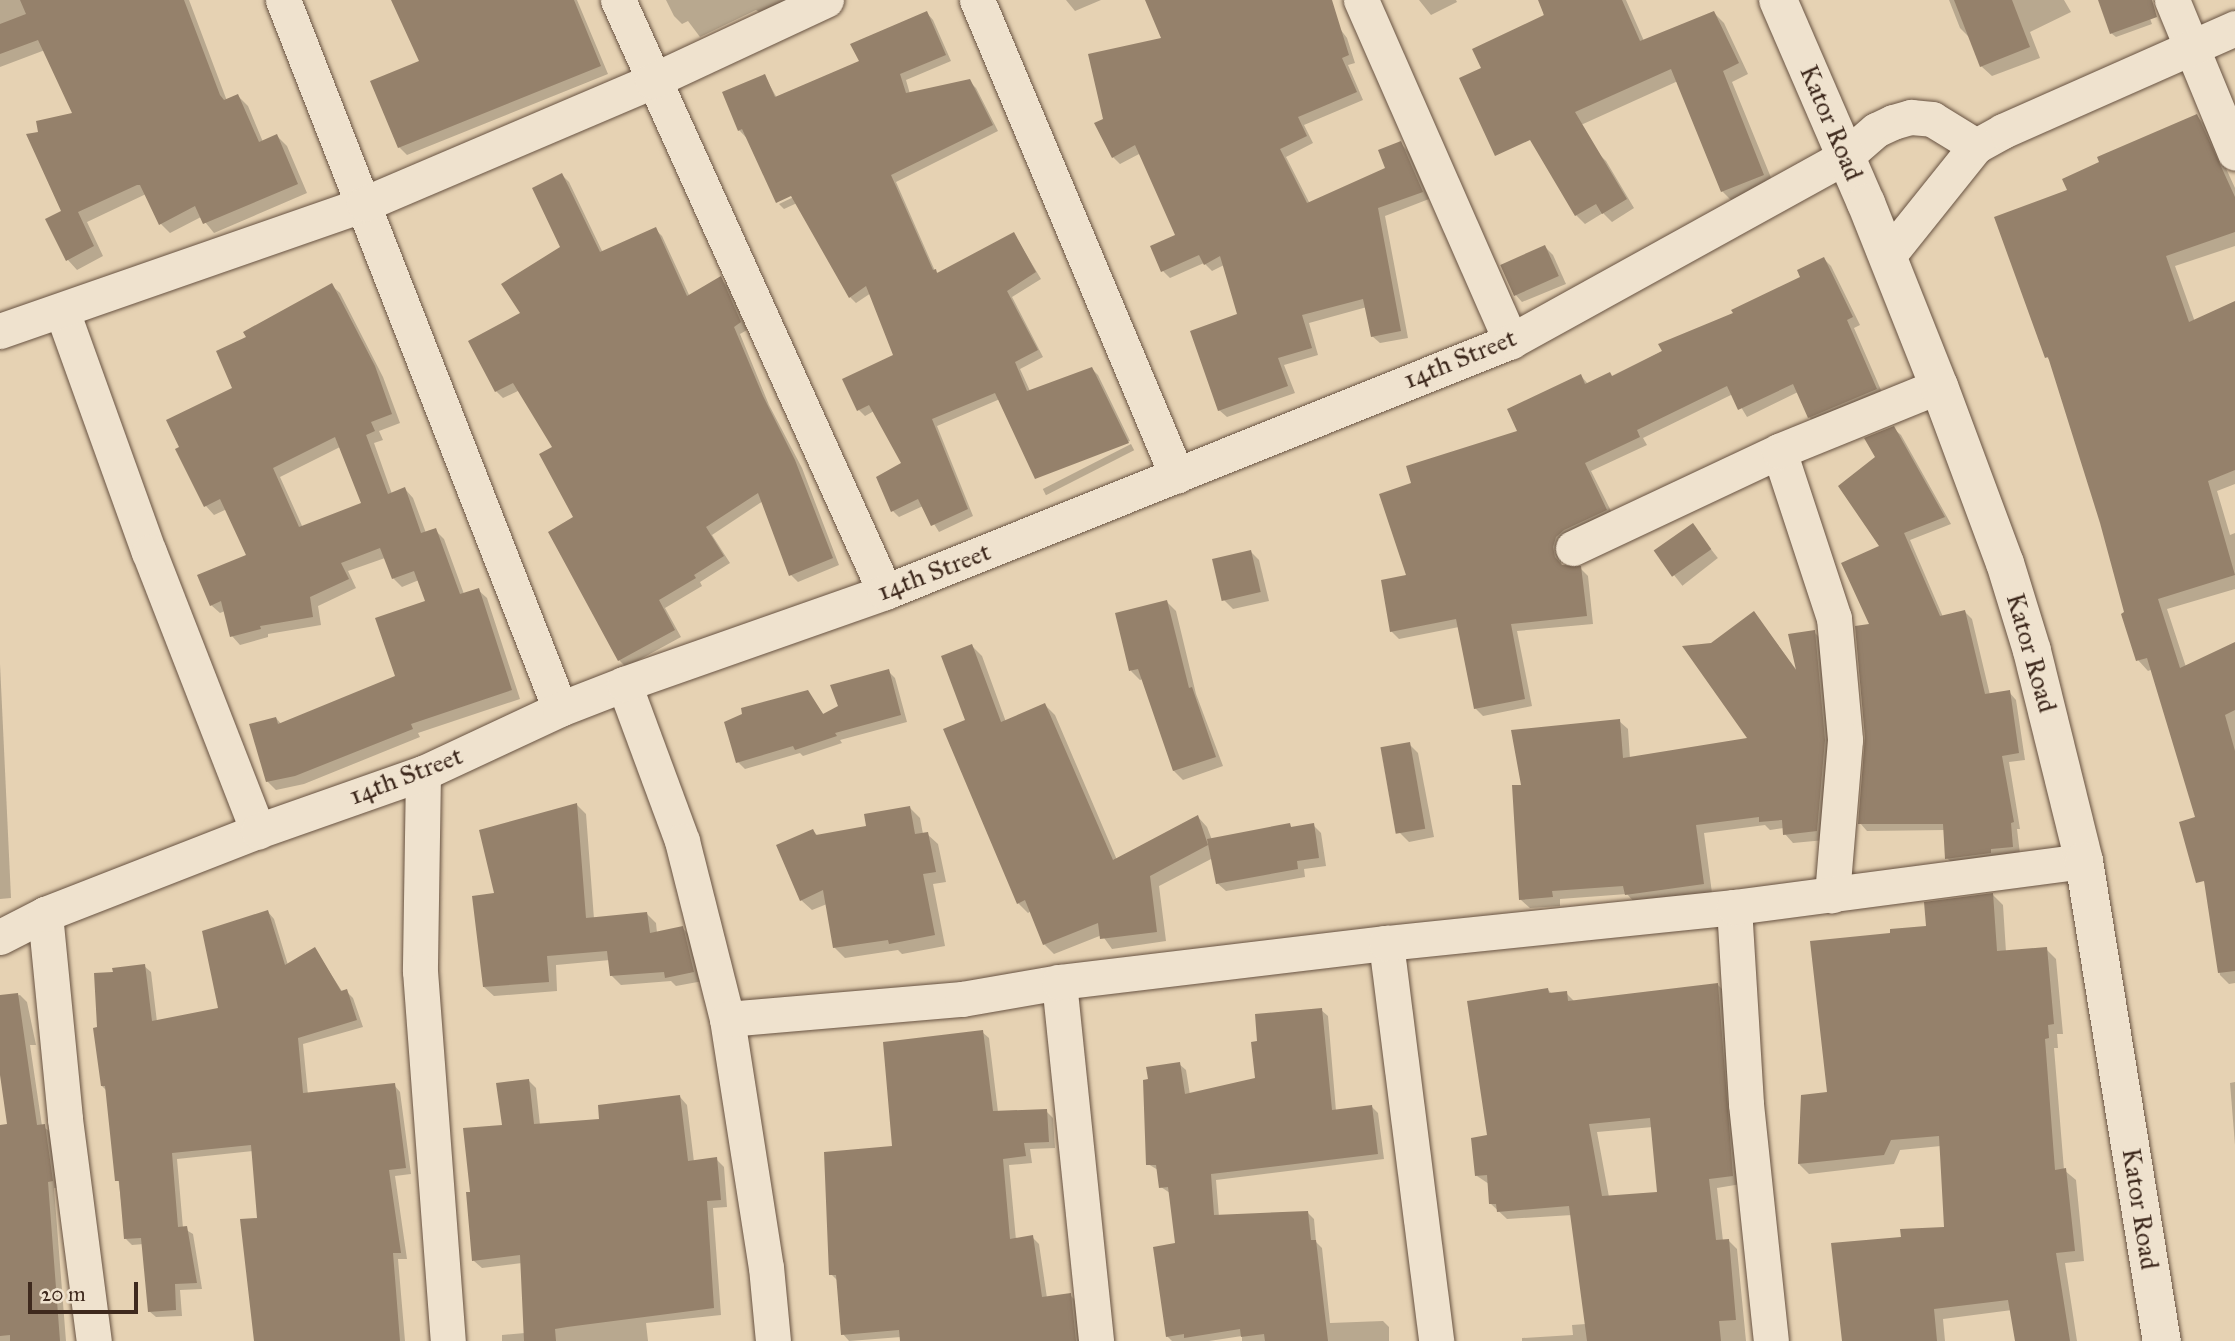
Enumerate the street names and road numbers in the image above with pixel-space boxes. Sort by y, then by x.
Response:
street label: Kator Road [1793,60,1869,186]
street label: 14th Street [1399,322,1521,396]
street label: 14th Street [873,536,995,608]
street label: Kator Road [1999,590,2063,716]
street label: 14th Street [345,740,467,812]
street label: Kator Road [2115,1146,2165,1272]

